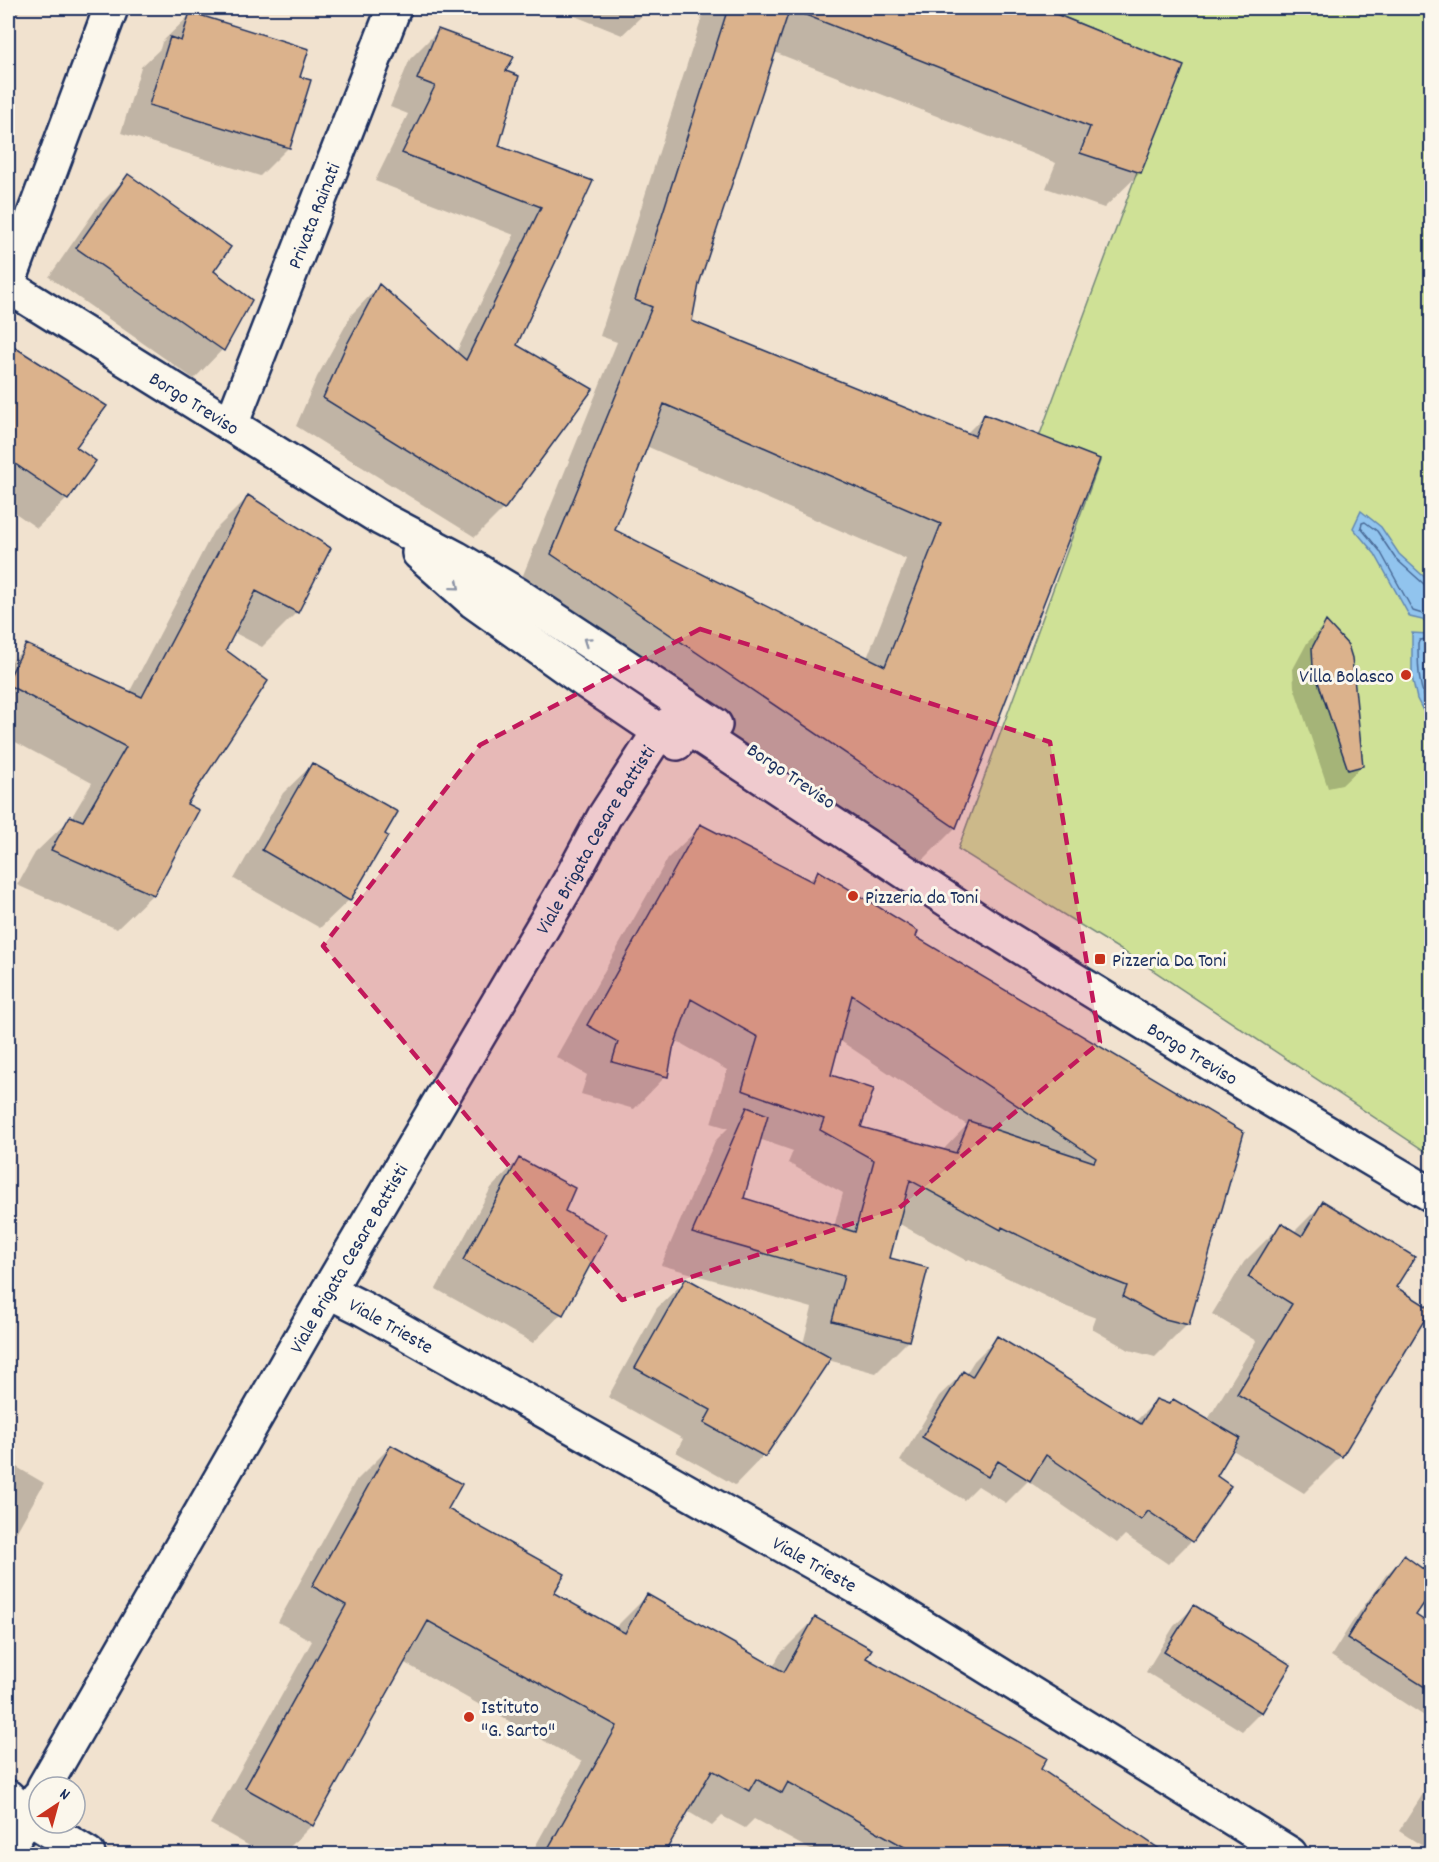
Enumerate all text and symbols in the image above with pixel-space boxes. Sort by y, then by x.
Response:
street label: Privata Rainati [282,159,349,274]
street label: Borgo Treviso [143,366,244,444]
one-way arrow [449,579,460,590]
one-way arrow [583,637,594,648]
place label: Villa Bolasco [1299,664,1394,692]
marker: Villa Bolasco [1399,668,1413,682]
street label: Borgo Treviso [740,737,840,818]
street label: Viale Brigata Cesare Battisti [530,741,664,941]
place label: Pizzeria da Toni [865,885,978,913]
marker: Pizzeria da Toni [846,889,860,903]
place label: Pizzeria Da Toni [1112,948,1226,976]
marker: Pizzeria Da Toni [1093,952,1107,966]
street label: Borgo Treviso [1141,1017,1242,1094]
street label: Viale Brigata Cesare Battisti [284,1159,417,1359]
street label: Viale Trieste [343,1292,438,1363]
street label: Viale Trieste [766,1531,861,1601]
place label: Istituto "G. Sarto" [481,1695,555,1746]
marker: Istituto "G. Sarto" [462,1710,476,1724]
north arrow [27,1775,87,1835]
text: N [54,1783,74,1807]

